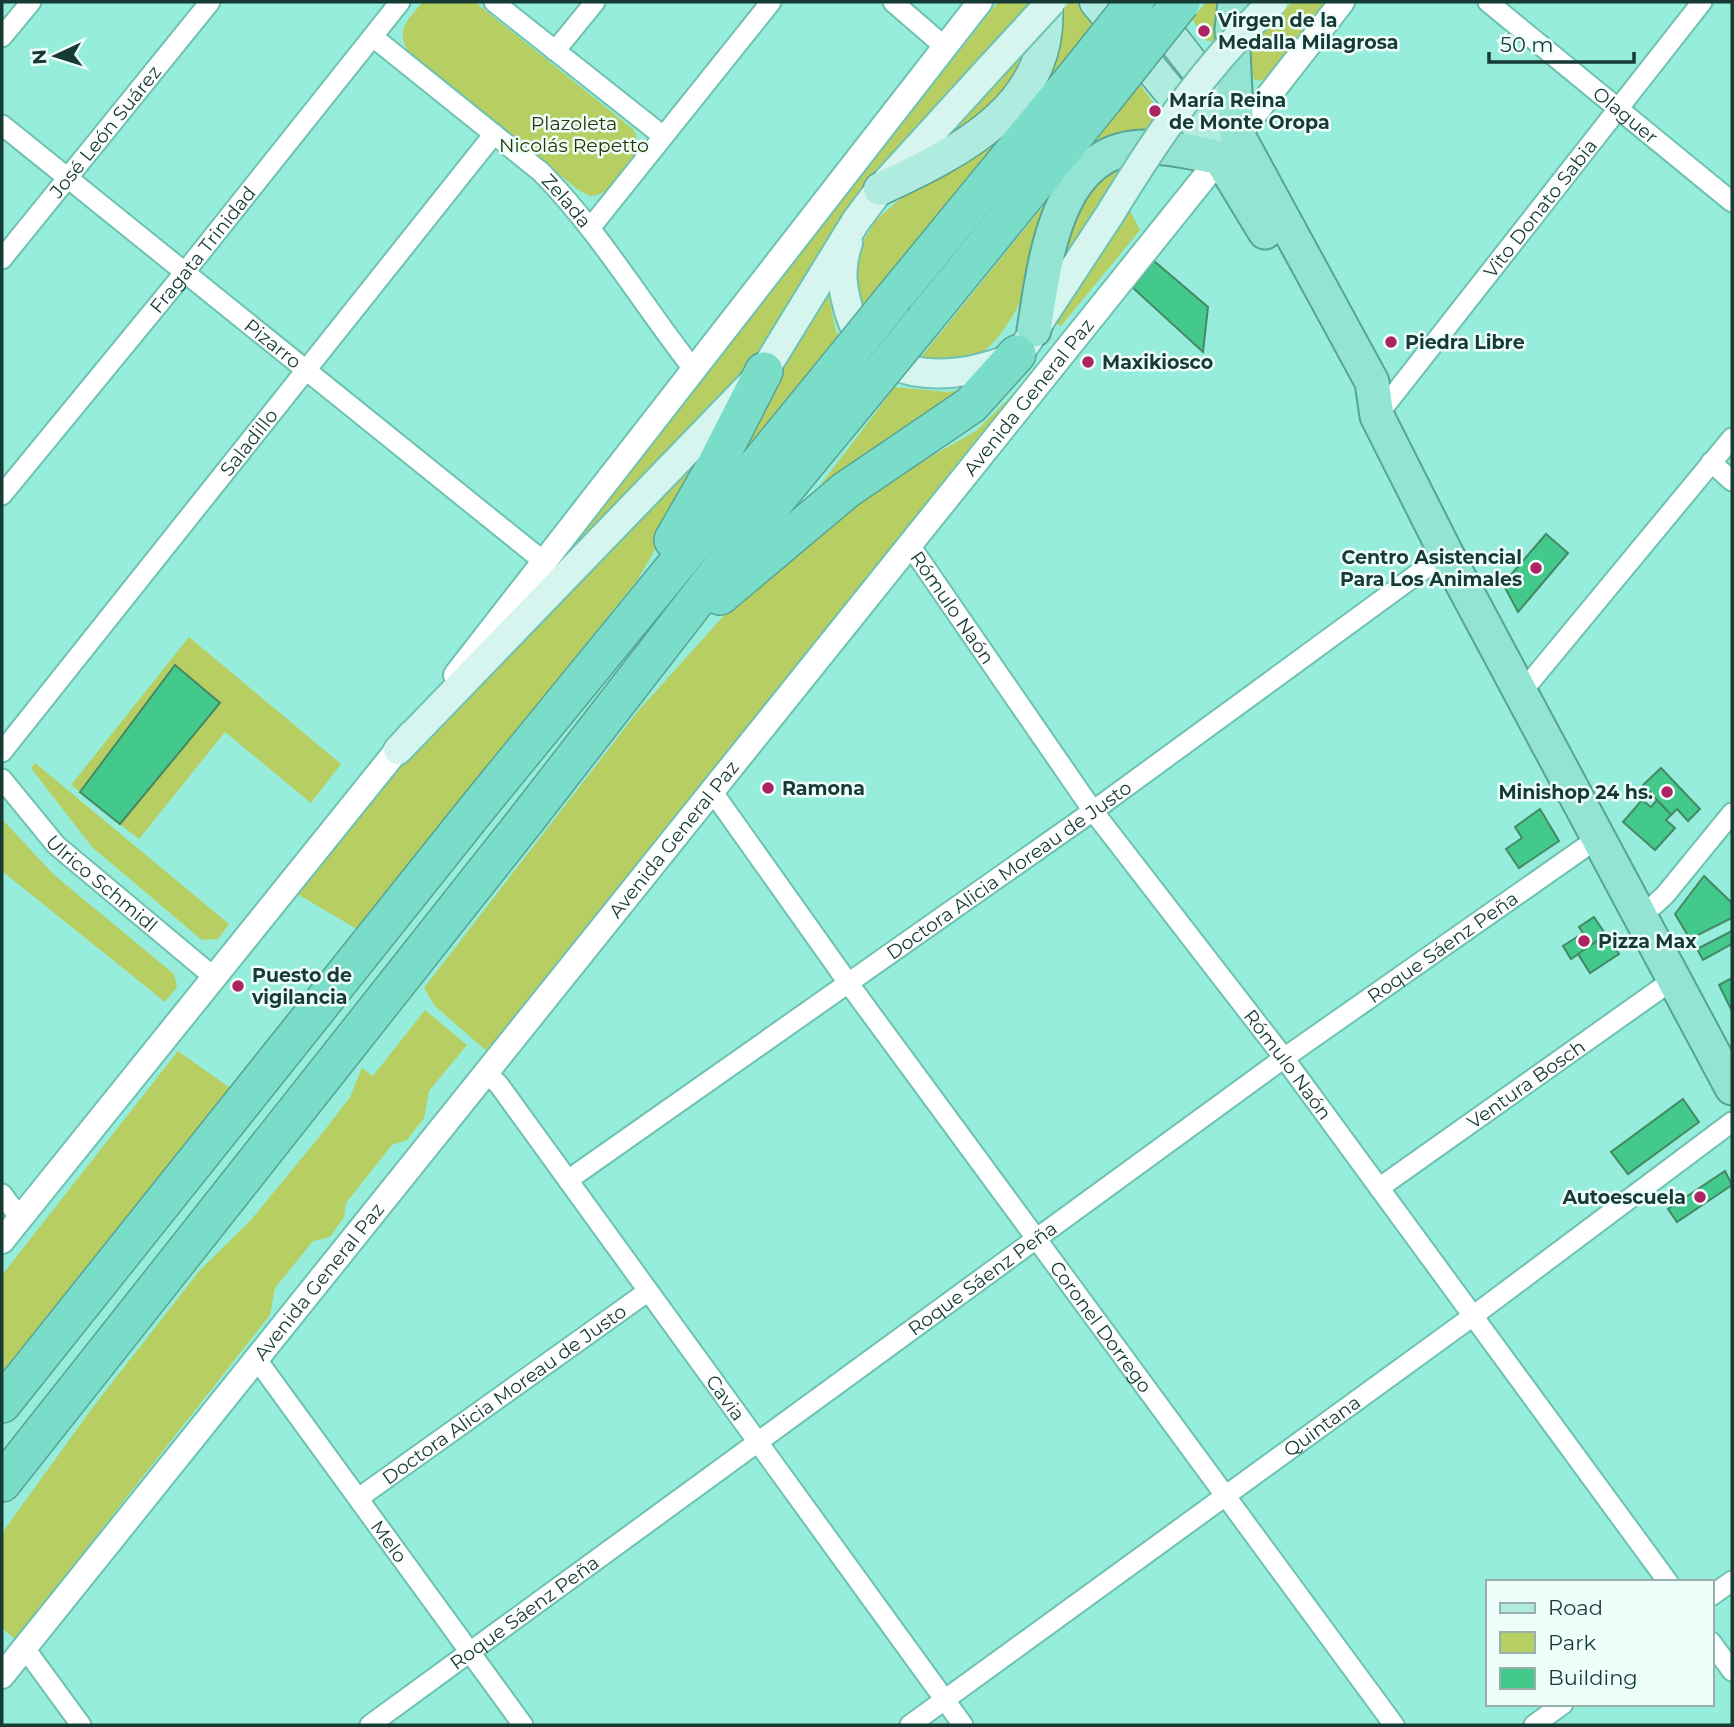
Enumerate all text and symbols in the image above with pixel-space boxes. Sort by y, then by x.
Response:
place label: Virgen de la Medalla Milagrosa [1217,9,1399,54]
north arrow [21,21,91,91]
scale bar [1489,21,1634,65]
marker: Virgen de la Medalla Milagrosa [1196,23,1212,39]
text: 50 m [1500,32,1554,57]
text: N [28,49,52,66]
street label: José León Suárez [44,61,166,203]
street label: Olaguer [1589,81,1663,148]
place label: María Reina de Monte Oropa [1169,89,1330,134]
marker: María Reina de Monte Oropa [1147,103,1163,119]
park label: Plazoleta Nicolás Repetto [499,112,649,157]
street label: Vito Donato Sabia [1478,134,1602,282]
street label: Zelada [537,169,596,232]
street label: Fragata Trinidad [145,182,260,318]
street label: Pizarro [240,314,306,373]
street label: Avenida General Paz [958,314,1098,480]
place label: Piedra Libre [1405,331,1525,354]
marker: Piedra Libre [1383,334,1399,350]
place label: Maxikiosco [1102,351,1213,374]
marker: Maxikiosco [1080,354,1096,370]
street label: Saladillo [215,404,282,480]
street label: Rómulo Naón [906,546,1000,668]
place label: Centro Asistencial Para Los Animales [1340,546,1522,591]
marker: Centro Asistencial Para Los Animales [1528,560,1544,576]
street label: Avenida General Paz [604,756,743,922]
street label: Doctora Alicia Moreau de Justo [882,775,1136,964]
place label: Ramona [782,777,865,800]
marker: Ramona [760,780,776,796]
place label: Minishop 24 hs. [1498,781,1653,804]
marker: Minishop 24 hs. [1659,784,1675,800]
street label: Ulrico Schmidl [41,830,162,937]
street label: Roque Sáenz Peña [1363,886,1522,1008]
place label: Pizza Max [1598,930,1697,953]
marker: Pizza Max [1576,933,1592,949]
place label: Puesto de vigilancia [251,964,352,1009]
marker: Puesto de vigilancia [230,978,246,994]
street label: Rómulo Naón [1239,1005,1337,1124]
street label: Ventura Bosch [1462,1034,1589,1134]
place label: Autoescuela [1561,1186,1686,1209]
marker: Autoescuela [1692,1189,1708,1205]
street label: Avenida General Paz [249,1198,389,1364]
street label: Roque Sáenz Peña [903,1216,1061,1340]
street label: Coronel Dorrego [1045,1256,1157,1397]
street label: Doctora Alicia Moreau de Justo [378,1299,631,1489]
street label: Cavia [701,1370,750,1425]
street label: Quintana [1279,1390,1365,1461]
street label: Melo [366,1516,412,1567]
street label: Roque Sáenz Peña [445,1550,603,1674]
legend [1486,1580,1713,1706]
text: Road [1548,1595,1603,1620]
text: Park [1548,1630,1596,1655]
text: Building [1548,1665,1638,1690]

